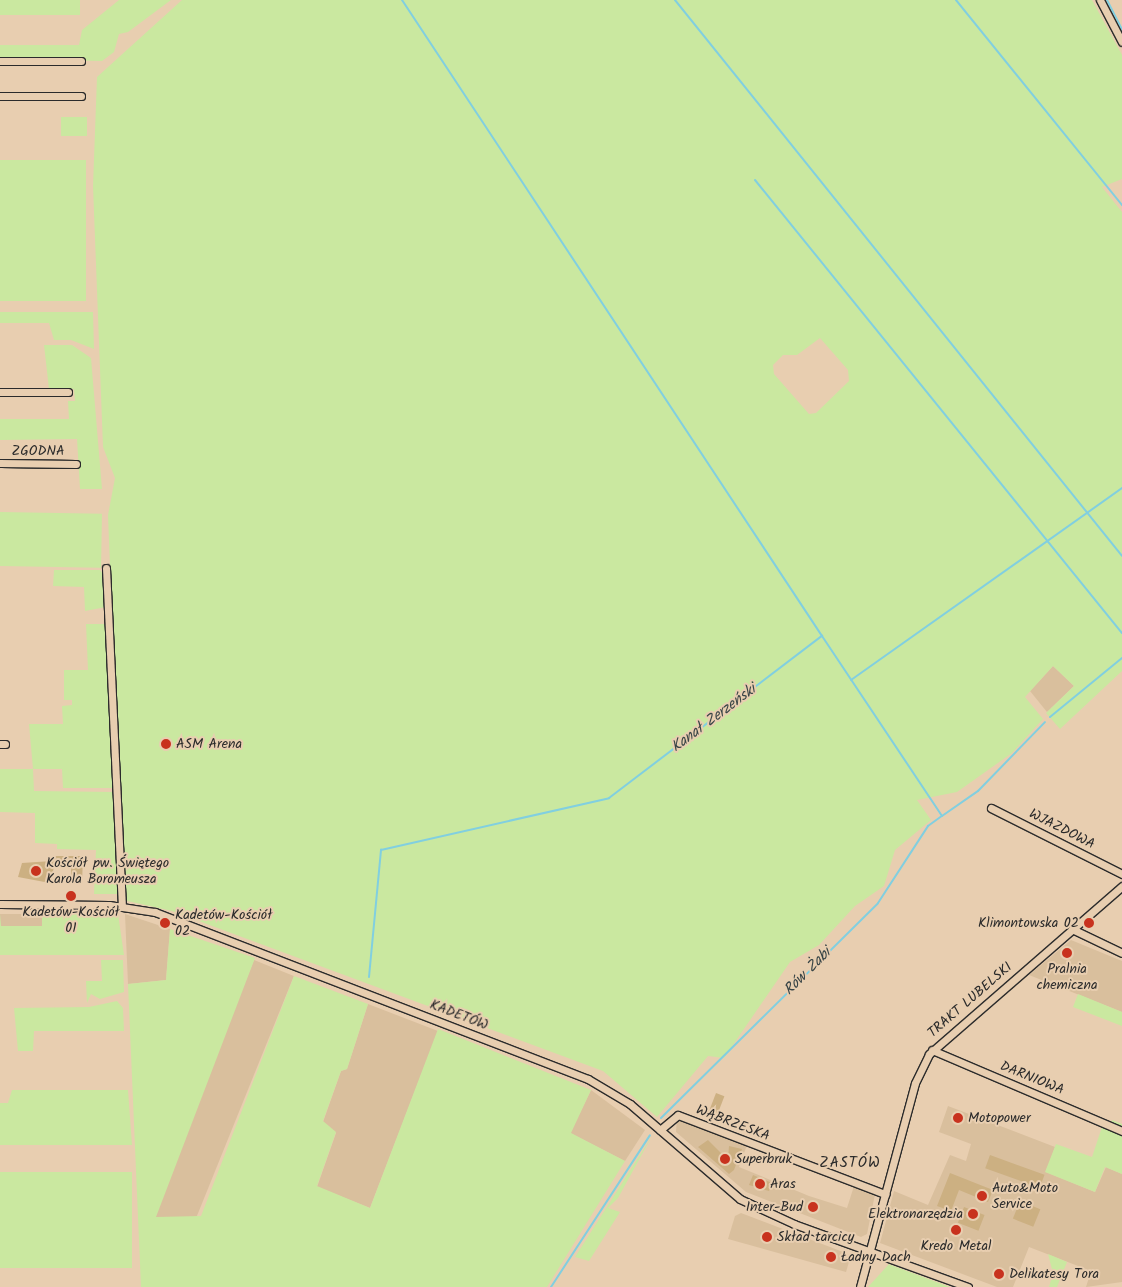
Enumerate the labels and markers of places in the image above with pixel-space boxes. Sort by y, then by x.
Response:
place label: ASM Arena [176,736,242,752]
marker: ASM Arena [160,738,172,750]
place label: Kościół pw. Świętego Karola Boromeusza [46,855,169,888]
marker: Kościół pw. Świętego Karola Boromeusza [30,865,42,877]
marker: Kadetów-Kościół 01 [65,890,77,902]
place label: Kadetów-Kościół 01 [22,904,120,936]
place label: Kadetów-Kościół 02 [175,907,272,940]
place label: Klimontowska 02 [978,915,1079,931]
marker: Kadetów-Kościół 02 [159,917,171,929]
marker: Klimontowska 02 [1083,917,1095,929]
marker: Pralnia chemiczna [1061,947,1073,959]
place label: Pralnia chemiczna [1037,961,1097,994]
place label: Motopower [968,1110,1031,1126]
marker: Motopower [952,1112,964,1124]
place label: Superbruk [735,1151,792,1167]
marker: Superbruk [719,1153,731,1165]
place label: Aras [770,1176,796,1192]
marker: Aras [754,1178,766,1190]
place label: Auto&Moto Service [992,1180,1058,1212]
marker: Auto&Moto Service [976,1190,988,1202]
place label: Inter-Bud [746,1199,803,1215]
marker: Inter-Bud [807,1201,819,1213]
place label: Elektronarzędzia [868,1206,963,1222]
marker: Elektronarzędzia [967,1208,979,1220]
marker: Kredo Metal [950,1224,962,1236]
place label: Skład tarcicy [777,1229,854,1245]
marker: Skład tarcicy [761,1231,773,1243]
place label: Kredo Metal [921,1238,991,1254]
place label: Ładny Dach [841,1249,911,1265]
marker: Ładny Dach [825,1251,837,1263]
place label: Delikatesy Tora [1009,1266,1099,1282]
marker: Delikatesy Tora [993,1268,1005,1280]

